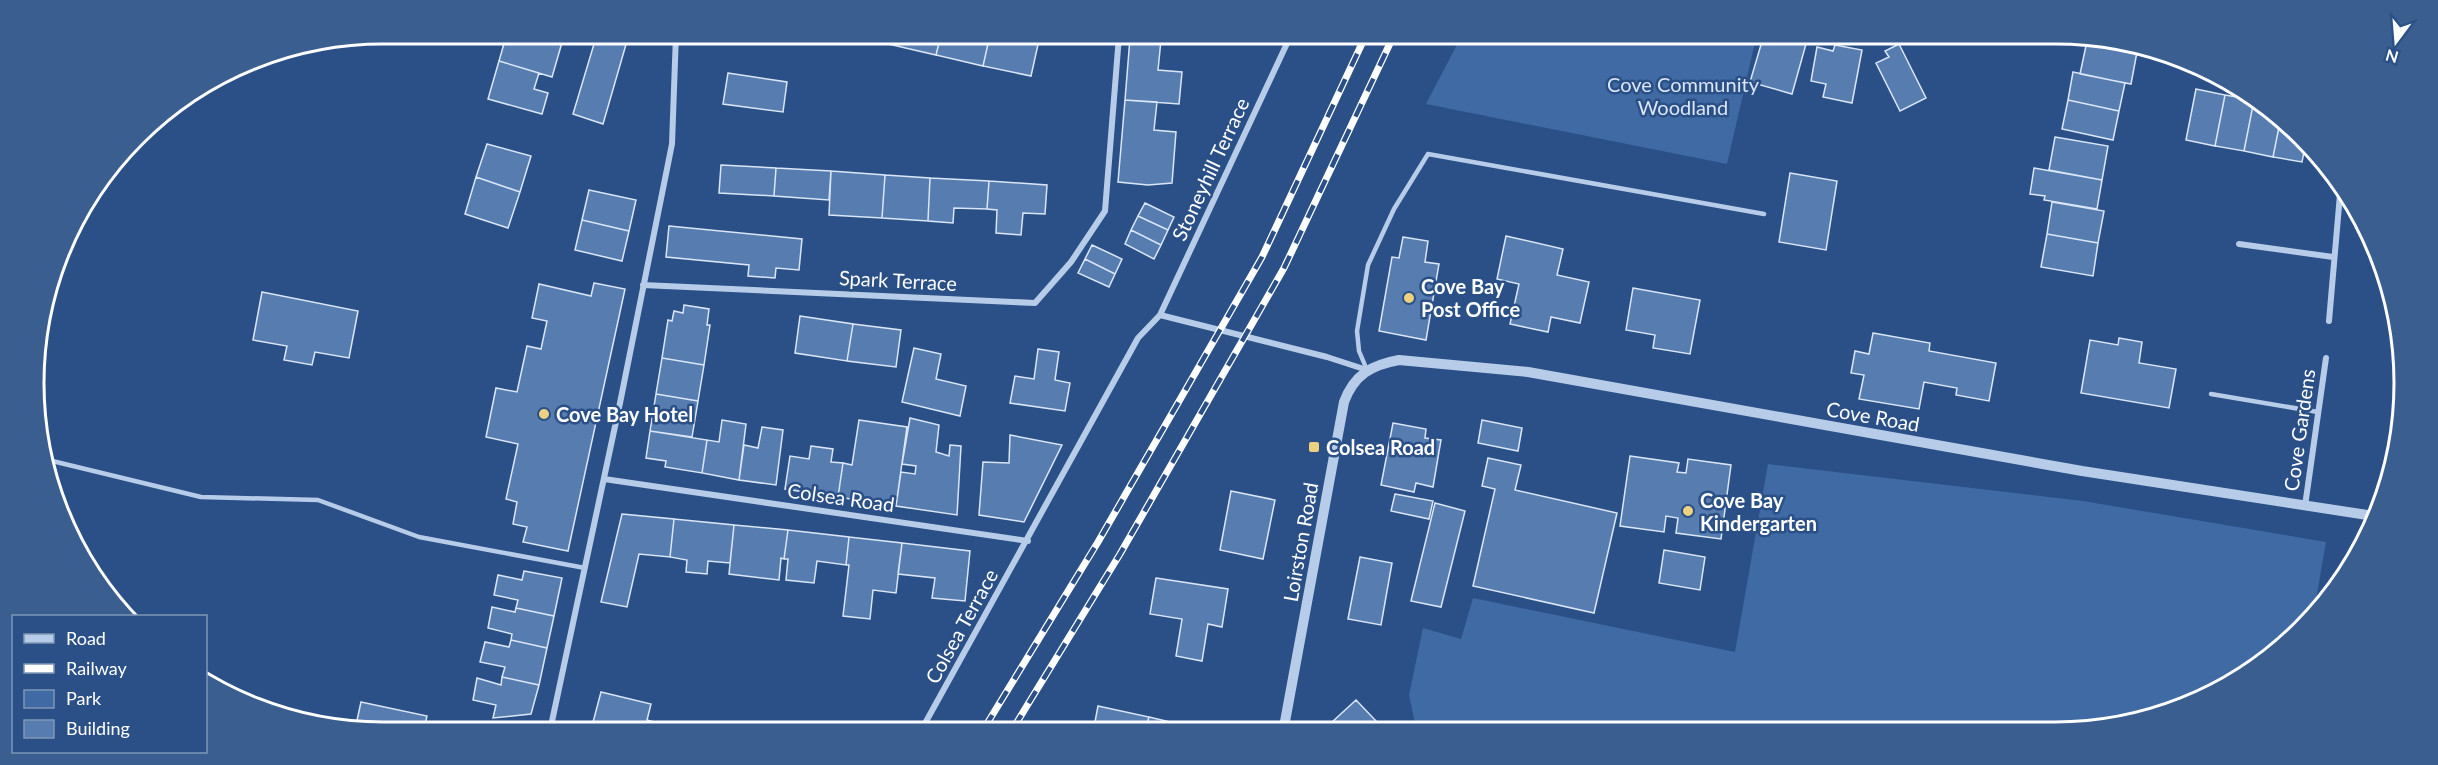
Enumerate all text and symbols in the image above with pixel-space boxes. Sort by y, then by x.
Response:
north arrow [2366,12,2426,72]
text: N [2383,46,2400,68]
park label: Cove Community Woodland [1607,72,1760,119]
street label: Stoneyhill Terrace [1166,94,1254,244]
street label: Spark Terrace [838,265,958,295]
place label: Cove Bay Post Office [1421,274,1520,321]
marker: Cove Bay Post Office [1402,291,1416,305]
street label: Cove Gardens [2279,367,2319,493]
street label: Cove Road [1824,396,1922,436]
place label: Cove Bay Hotel [556,402,693,426]
marker: Cove Bay Hotel [537,407,551,421]
place label: Colsea Road [1326,435,1435,459]
marker: Colsea Road [1307,440,1321,454]
street label: Colsea Road [786,478,896,516]
street label: Loirston Road [1278,480,1322,604]
place label: Cove Bay Kindergarten [1700,488,1817,535]
marker: Cove Bay Kindergarten [1681,504,1695,518]
street label: Colsea Terrace [920,565,1002,687]
legend [12,615,207,753]
text: Road [66,627,106,649]
text: Railway [66,657,127,679]
text: Park [66,687,102,709]
text: Building [66,717,130,739]

